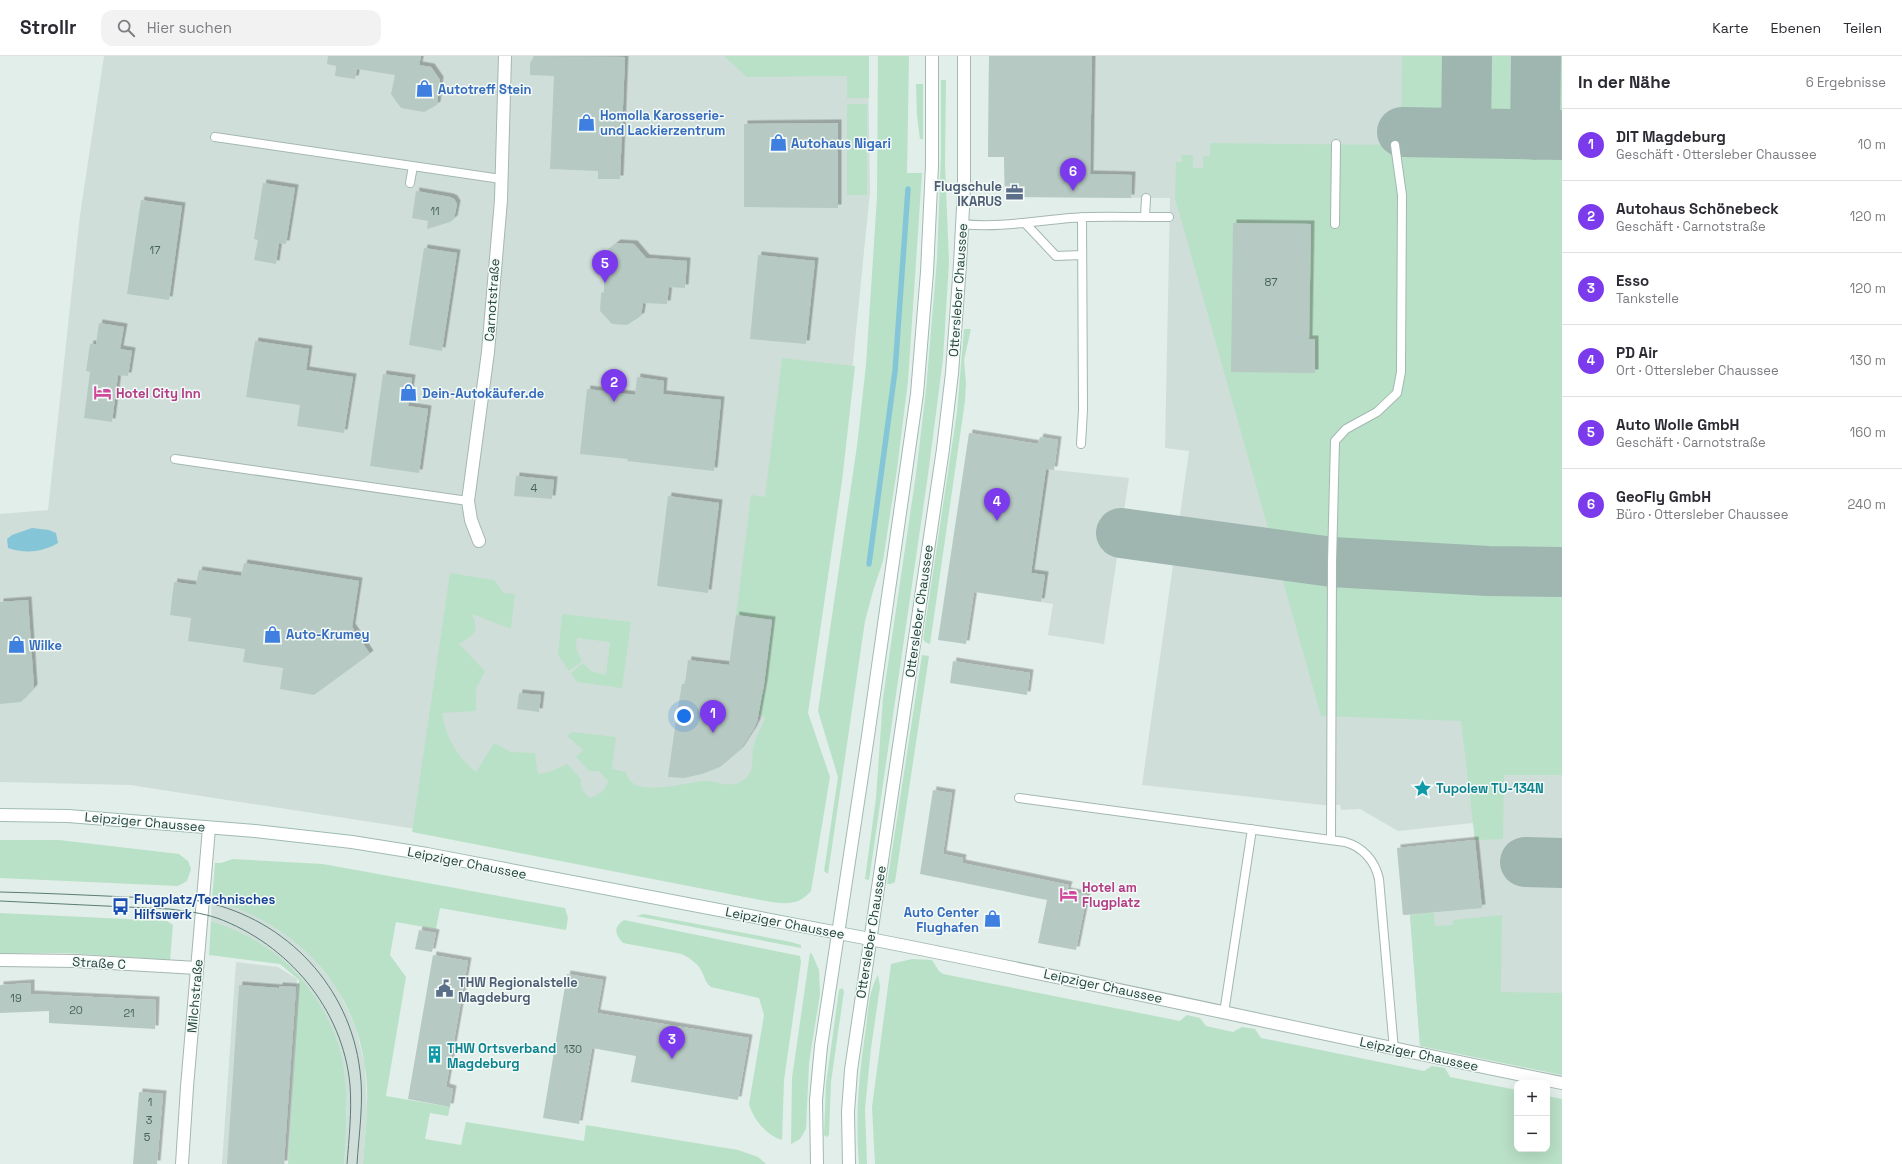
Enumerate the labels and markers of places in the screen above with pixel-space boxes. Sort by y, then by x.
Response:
shop icon: Autotreff Stein [415,79,435,99]
place label: Autotreff Stein [438,81,532,98]
place label: Homolla Karosserie- und Lackierzentrum [600,107,725,139]
shop icon: Homolla Karosserie- und Lackierzentrum [577,112,597,132]
shop icon: Autohaus Nigari [768,133,788,153]
place label: Autohaus Nigari [791,135,891,152]
pin: 6 [1060,158,1086,191]
place label: Flugschule IKARUS [934,178,1002,210]
office icon: Flugschule IKARUS [1005,183,1025,203]
pin: 5 [592,250,618,283]
pin: 2 [601,369,627,402]
hotel icon: Hotel City Inn [93,383,113,403]
shop icon: Dein-Autokäufer.de [399,383,419,403]
place label: Hotel City Inn [116,385,201,402]
place label: Dein-Autokäufer.de [422,385,544,402]
pin: 4 [984,488,1010,521]
shop icon: Auto-Krumey [263,624,283,644]
place label: Auto-Krumey [286,626,369,643]
shop icon: Wilke [6,635,26,655]
place label: Wilke [29,637,62,654]
pin: 1 [700,700,726,733]
place icon: Tupolew TU-134N [1413,778,1433,798]
place label: Tupolew TU-134N [1436,780,1544,797]
place label: Hotel am Flugplatz [1082,879,1140,911]
hotel icon: Hotel am Flugplatz [1059,884,1079,904]
place label: Flugplatz/Technisches Hilfswerk [134,891,275,923]
bus stop icon: Flugplatz/Technisches Hilfswerk [111,896,131,916]
place label: Auto Center Flughafen [904,904,979,936]
shop icon: Auto Center Flughafen [982,909,1002,929]
place label: THW Regionalstelle Magdeburg [458,974,578,1006]
public building icon: THW Regionalstelle Magdeburg [435,979,455,999]
pin: 3 [659,1026,685,1059]
place label: THW Ortsverband Magdeburg [447,1040,556,1072]
building icon: THW Ortsverband Magdeburg [424,1045,444,1065]

